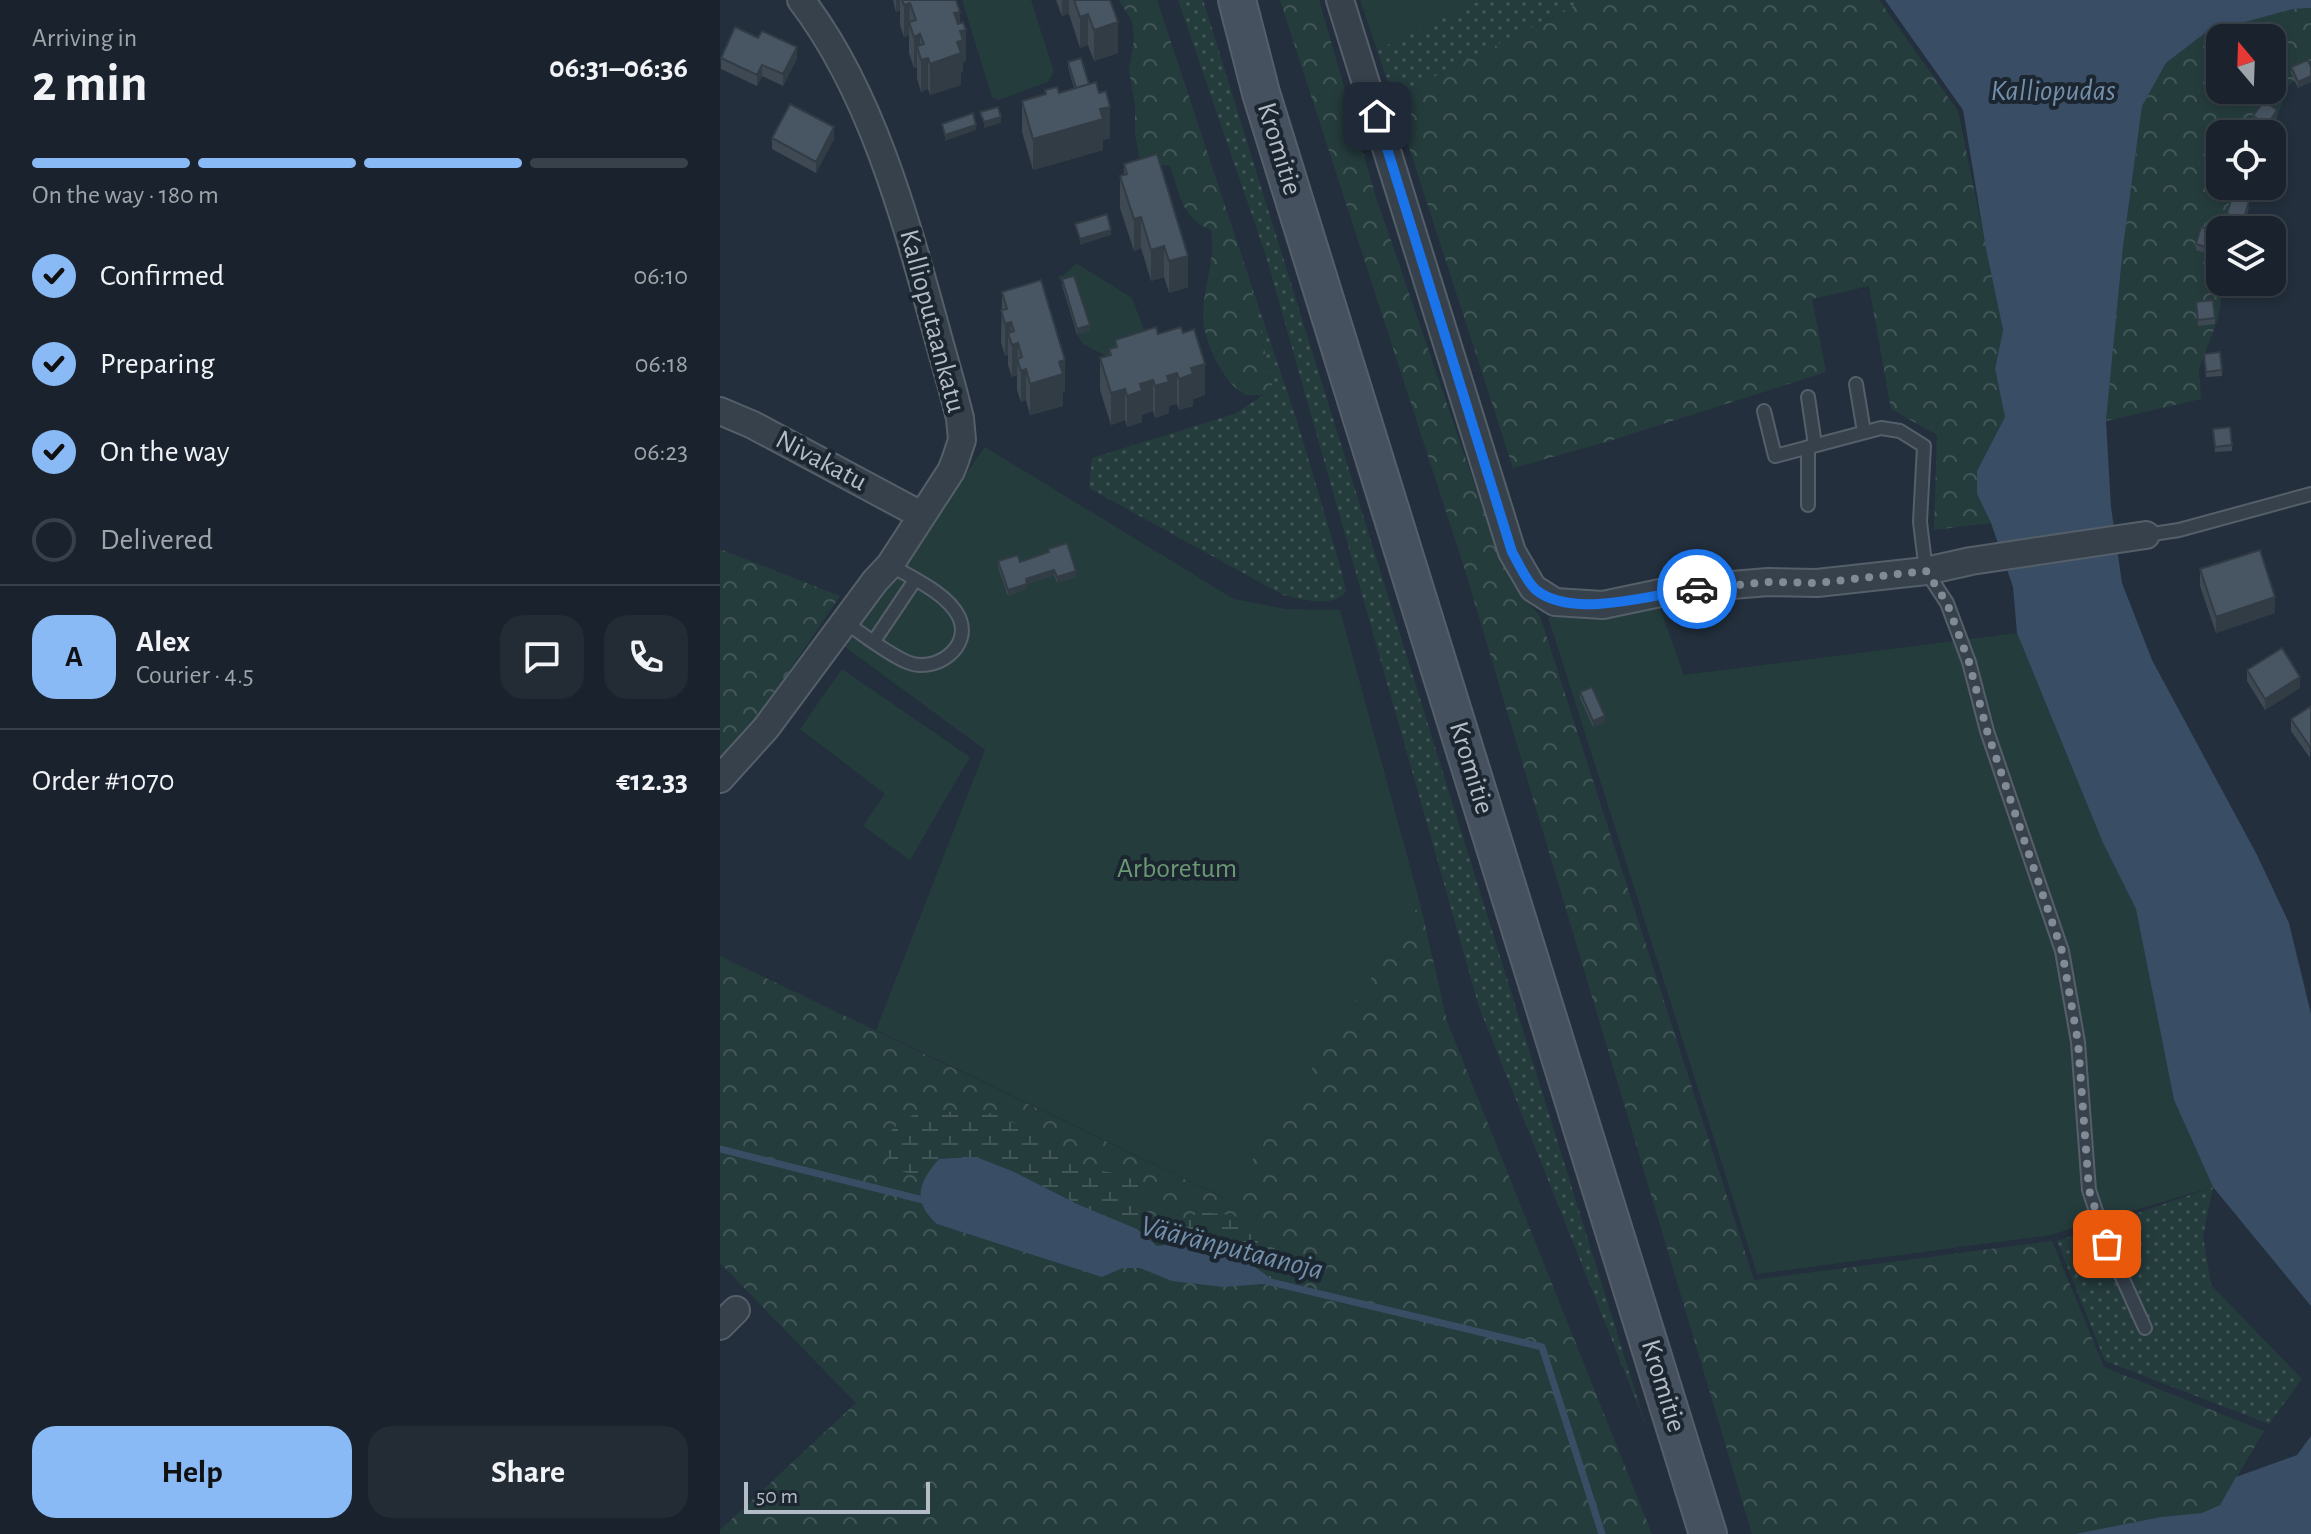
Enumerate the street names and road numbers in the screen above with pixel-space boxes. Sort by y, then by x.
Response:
street label: Kromitie [1252,99,1306,199]
street label: Kallioputaankatu [894,226,970,416]
street label: Nivakatu [771,426,871,496]
street label: Kromitie [1444,718,1498,818]
street label: Kromitie [1636,1336,1690,1436]

